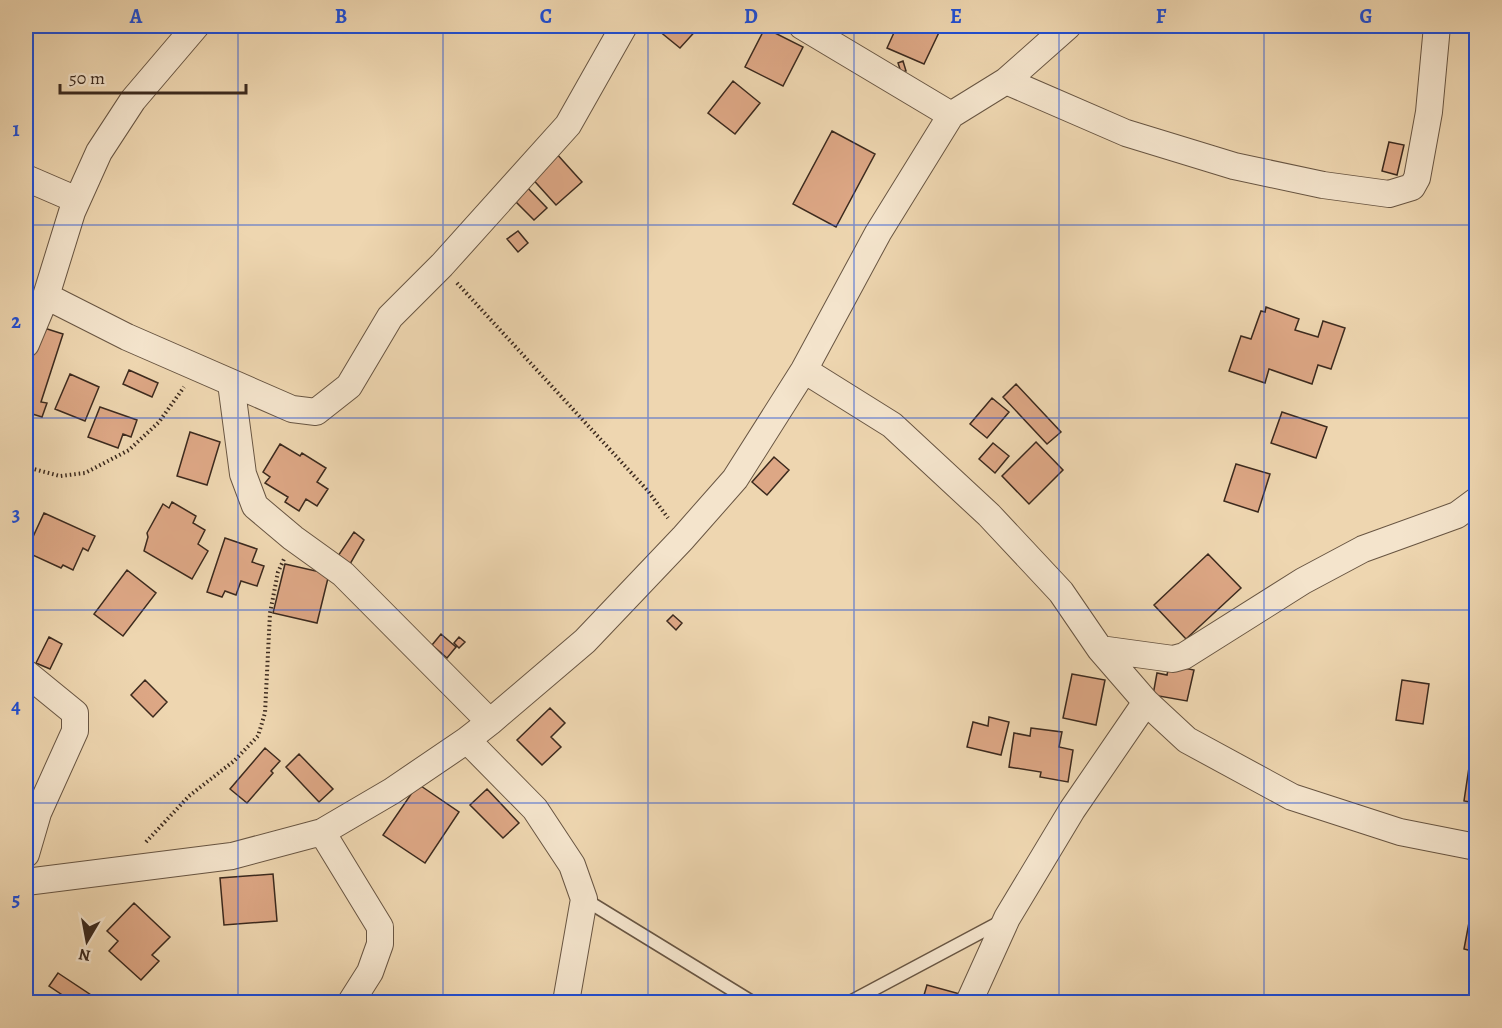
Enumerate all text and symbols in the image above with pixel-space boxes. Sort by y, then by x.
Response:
text: A [129,3,143,30]
text: B [335,3,347,30]
text: C [540,3,552,30]
text: D [744,3,758,30]
text: E [950,3,962,30]
text: F [1156,3,1167,30]
text: G [1359,3,1373,30]
scale bar [60,57,246,95]
text: 50 m [69,66,105,90]
text: 1 [12,116,20,143]
text: 2 [11,308,21,335]
text: 3 [12,501,20,528]
text: 4 [11,693,21,720]
text: 5 [12,886,20,913]
north arrow [57,911,117,971]
text: N [77,943,92,967]

